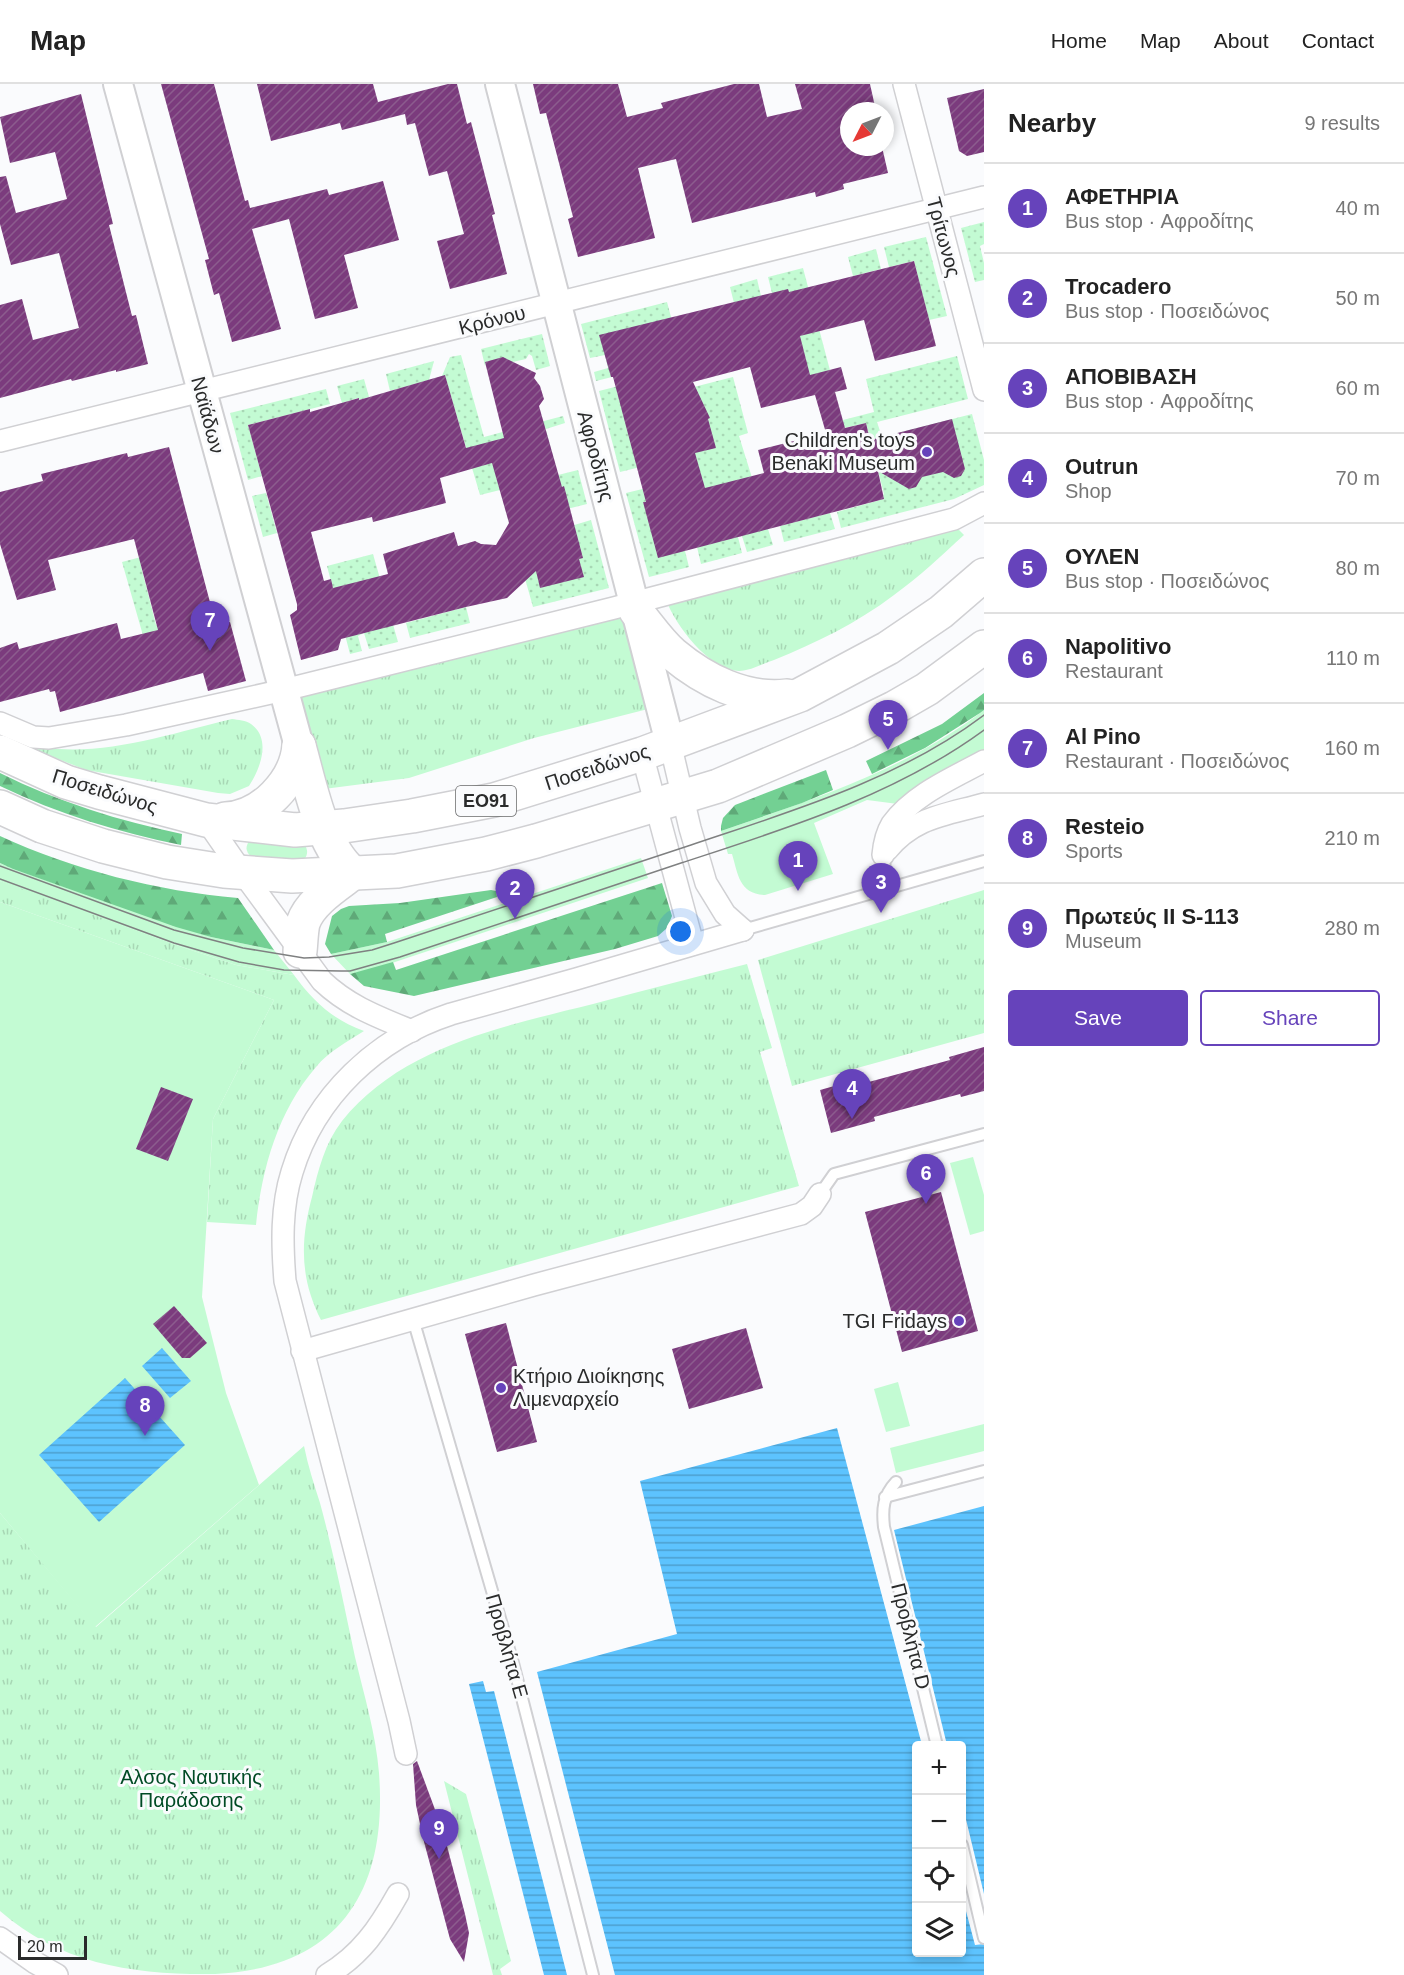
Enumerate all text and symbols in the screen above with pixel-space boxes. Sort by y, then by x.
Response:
text: Map [30,25,86,56]
text: Home [1051,29,1107,52]
text: Map [1140,29,1181,52]
text: About [1214,29,1269,52]
text: Contact [1302,29,1374,52]
north arrow [840,102,894,156]
text: Nearby [1008,108,1096,138]
text: 9 results [1304,112,1380,134]
text: ΑΦΕΤΗΡΙΑ [1065,184,1179,209]
street label: Τρίτωνος [923,195,965,280]
text: 1 [1022,197,1033,219]
text: 40 m [1336,197,1380,219]
text: Bus stop · Αφροδίτης [1065,210,1254,232]
text: Trocadero [1065,274,1171,299]
text: 2 [1022,287,1033,309]
text: 50 m [1336,287,1380,309]
text: Bus stop · Ποσειδώνος [1065,300,1269,322]
street label: Κρόνου [456,301,528,339]
text: ΑΠΟΒΙΒΑΣΗ [1065,364,1197,389]
street label: Ναϊάδων [187,374,229,456]
text: 3 [1022,377,1033,399]
text: 60 m [1336,377,1380,399]
text: Bus stop · Αφροδίτης [1065,390,1254,412]
street label: Αφροδίτης [573,408,619,504]
place label: Children's toys Benaki Museum [772,429,915,474]
marker: Children's toys Benaki Museum [920,445,934,459]
text: Outrun [1065,454,1138,479]
text: 4 [1022,467,1033,489]
text: 70 m [1336,467,1380,489]
text: Shop [1065,480,1112,502]
text: ΟΥΛΕΝ [1065,544,1139,569]
text: 5 [1022,557,1033,579]
text: 80 m [1336,557,1380,579]
text: Bus stop · Ποσειδώνος [1065,570,1269,592]
pin: 7 [190,602,230,651]
text: Napolitivo [1065,634,1171,659]
text: 6 [1022,647,1033,669]
text: 110 m [1326,647,1380,669]
text: Restaurant [1065,660,1163,682]
pin: 5 [868,700,908,750]
text: Al Pino [1065,724,1141,749]
text: 7 [1022,737,1033,759]
text: 160 m [1324,737,1380,759]
street label: Ποσειδώνος [542,740,652,794]
text: Restaurant · Ποσειδώνος [1065,750,1289,772]
street label: Ποσειδώνος [50,765,161,818]
road number: ΕΟ91 [456,786,516,816]
text: Resteio [1065,814,1144,839]
text: 8 [1022,827,1033,849]
text: 210 m [1324,827,1380,849]
text: Sports [1065,840,1123,862]
pin: 1 [778,842,818,891]
pin: 3 [862,864,900,913]
pin: 2 [496,870,534,919]
text: Πρωτεύς ΙΙ S-113 [1065,904,1239,929]
your location [666,917,695,946]
text: 9 [1022,917,1033,939]
text: 280 m [1324,917,1380,939]
text: Museum [1065,930,1142,952]
button: Save [1008,990,1188,1046]
button: Share [1200,990,1380,1046]
pin: 4 [832,1070,872,1119]
pin: 6 [906,1154,946,1204]
place label: TGI Fridays [843,1310,947,1332]
marker: TGI Fridays [952,1314,966,1328]
place label: Κτήριο Διοίκησης Λιμεναρχείο [513,1365,665,1410]
marker: Κτήριο Διοίκησης Λιμεναρχείο [494,1381,508,1395]
pin: 8 [126,1386,164,1436]
street label: Προβλήτα D [887,1581,935,1691]
street label: Προβλήτα E [482,1591,532,1701]
map controls [912,1741,966,1957]
button: + [912,1741,966,1795]
park label: Αλσος Ναυτικής Παράδοσης [120,1766,262,1811]
button: − [912,1795,966,1849]
pin: 9 [420,1810,458,1859]
button: locate [912,1849,966,1903]
button: layers [912,1903,966,1957]
scale bar [18,1933,87,1960]
text: 20 m [27,1938,63,1955]

